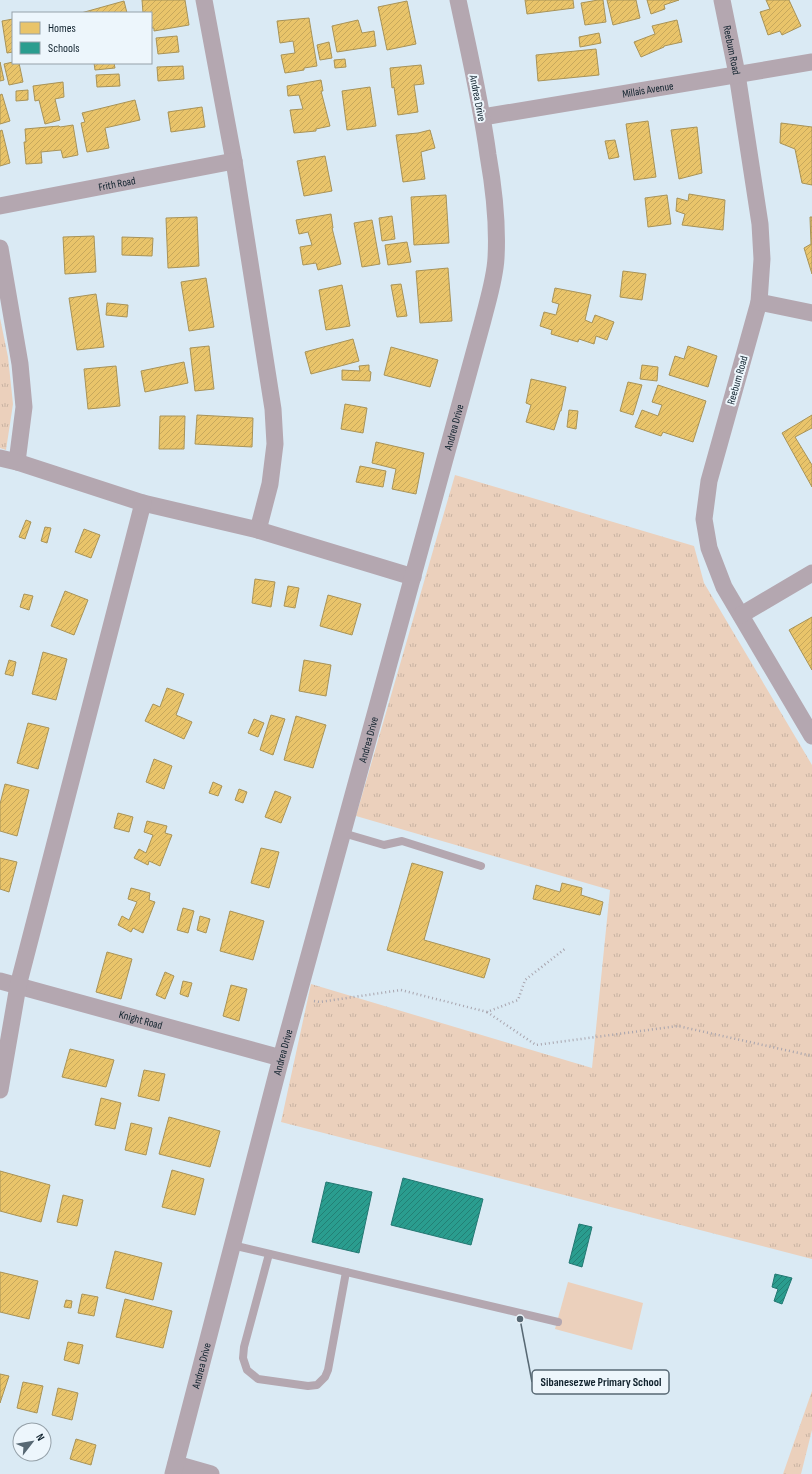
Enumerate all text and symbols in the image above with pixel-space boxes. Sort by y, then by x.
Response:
legend [12,12,152,64]
text: Homes [48,21,76,36]
street label: Reebum Road [720,24,743,76]
text: Schools [48,41,80,56]
street label: Andrea Drive [466,73,488,122]
street label: Millais Avenue [621,79,674,101]
street label: Frith Road [97,174,137,194]
street label: Reebum Road [724,354,751,406]
street label: Andrea Drive [441,403,467,452]
street label: Andrea Drive [356,715,381,765]
street label: Knight Road [118,1008,164,1032]
street label: Andrea Drive [271,1028,296,1077]
street label: Andrea Drive [189,1341,214,1391]
callout: Sibanesezwe Primary School [532,1370,669,1394]
text: Sibanesezwe Primary School [541,1375,661,1390]
north arrow [12,1422,52,1462]
text: N [33,1431,47,1443]

